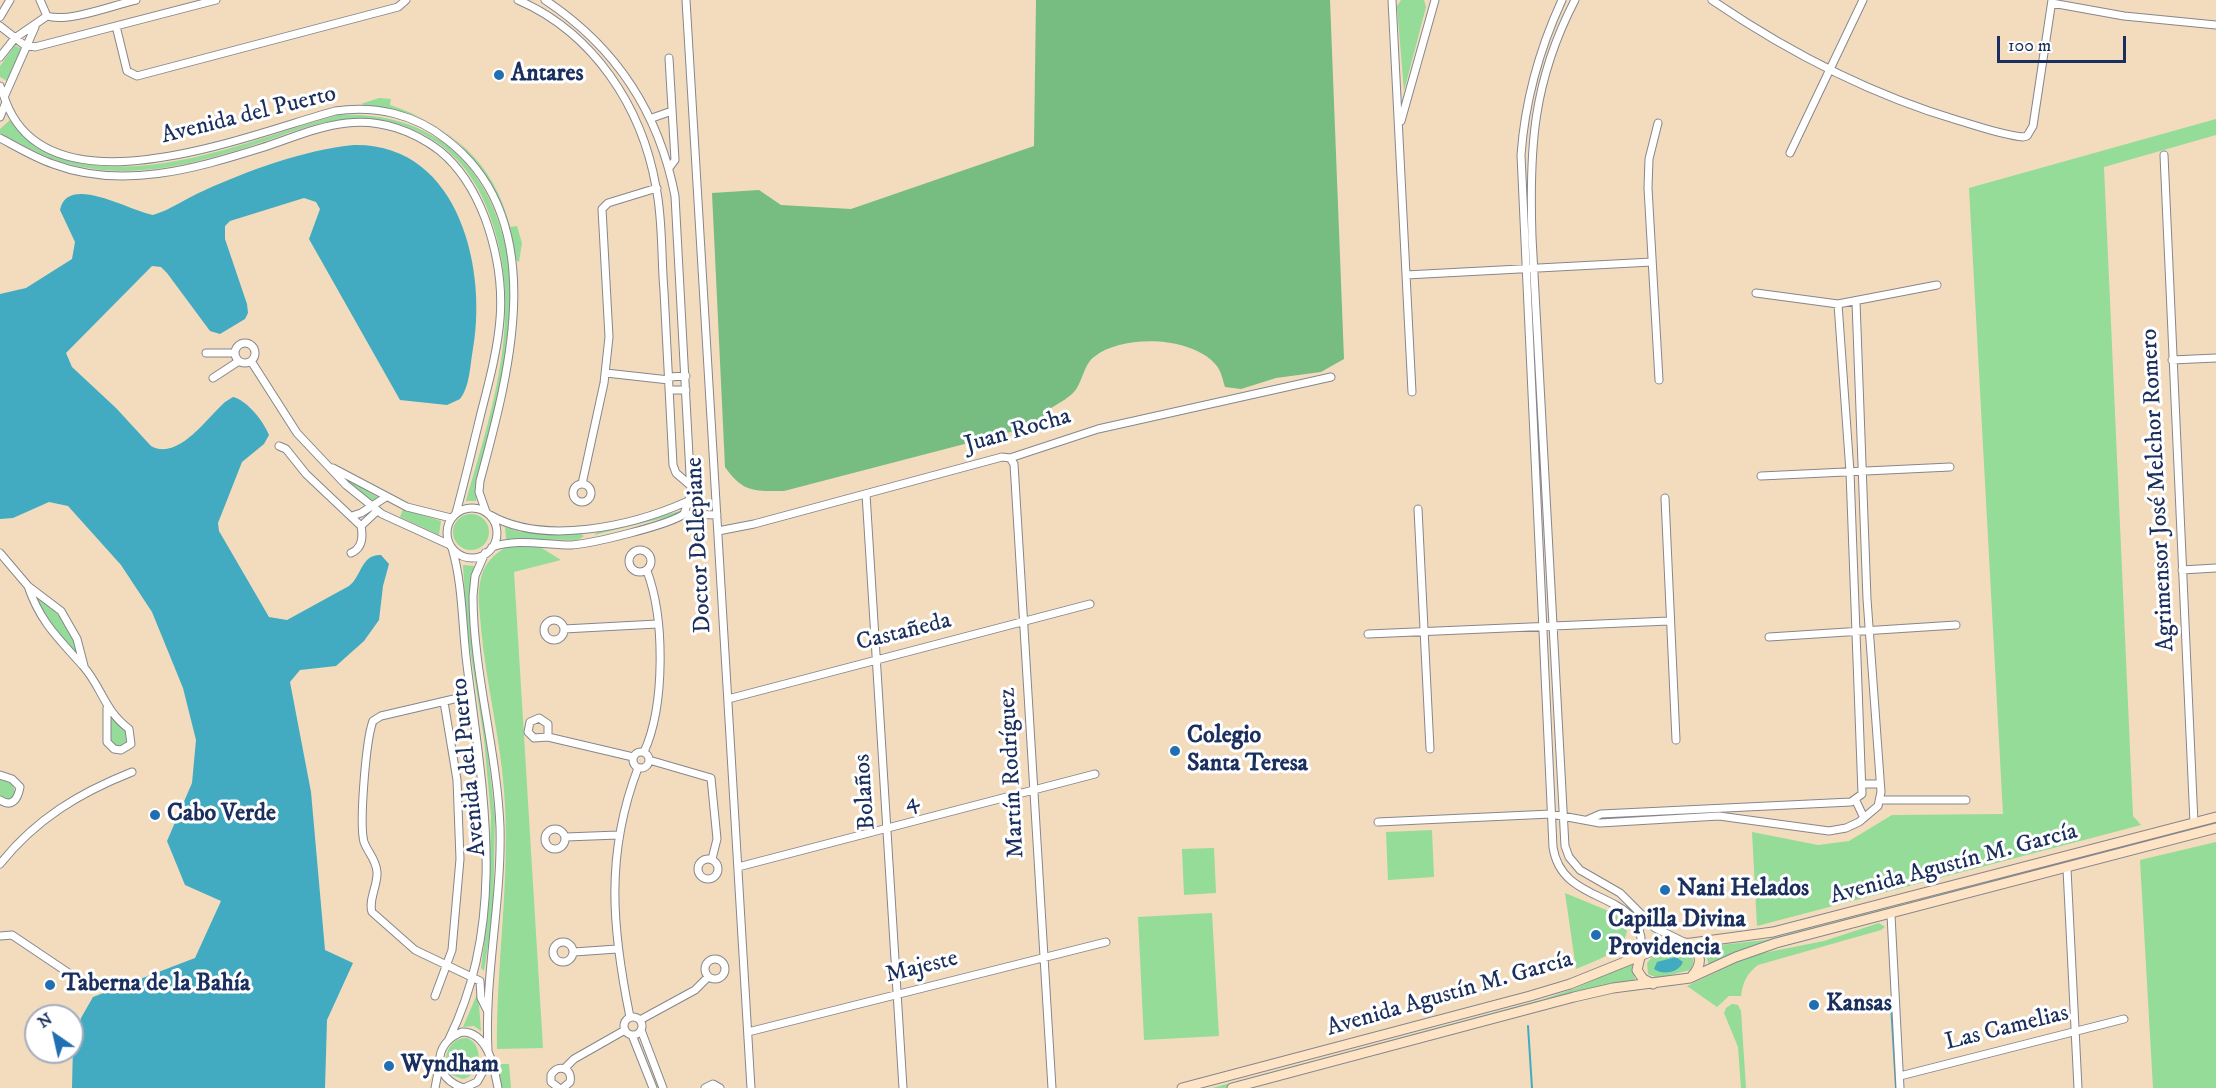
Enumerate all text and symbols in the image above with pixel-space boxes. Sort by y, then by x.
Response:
scale bar [2000,24,2129,62]
text: 100 m [2008,35,2051,57]
place label: Antares [511,61,583,89]
marker: Antares [492,68,506,82]
street label: Avenida del Puerto [159,80,339,152]
street label: Agrimensor José Melchor Romero [2136,328,2182,652]
street label: Juan Rocha [962,403,1074,461]
street label: Doctor Dellepiane [681,456,719,634]
street label: Castañeda [854,607,954,659]
street label: Avenida del Puerto [446,676,494,858]
street label: Martín Rodríguez [994,687,1032,859]
place label: Colegio Santa Teresa [1187,723,1308,779]
marker: Colegio Santa Teresa [1168,744,1182,758]
street label: Bolaños [849,753,883,831]
street label: 4 [902,787,922,819]
place label: Cabo Verde [167,801,276,829]
marker: Cabo Verde [148,808,162,822]
street label: Avenida Agustín M. García [1827,818,2081,912]
place label: Nani Helados [1677,876,1809,904]
marker: Nani Helados [1658,883,1672,897]
place label: Capilla Divina Providencia [1608,907,1746,963]
marker: Capilla Divina Providencia [1589,928,1603,942]
street label: Majeste [883,945,961,991]
street label: Avenida Agustín M. García [1324,946,1576,1044]
place label: Taberna de la Bahía [62,971,250,999]
marker: Taberna de la Bahía [43,978,57,992]
place label: Kansas [1826,991,1892,1019]
marker: Kansas [1807,998,1821,1012]
street label: Las Camelias [1942,1000,2072,1058]
north arrow [24,1004,84,1064]
text: N [34,1009,56,1033]
place label: Wyndham [401,1052,499,1080]
marker: Wyndham [382,1059,396,1073]

